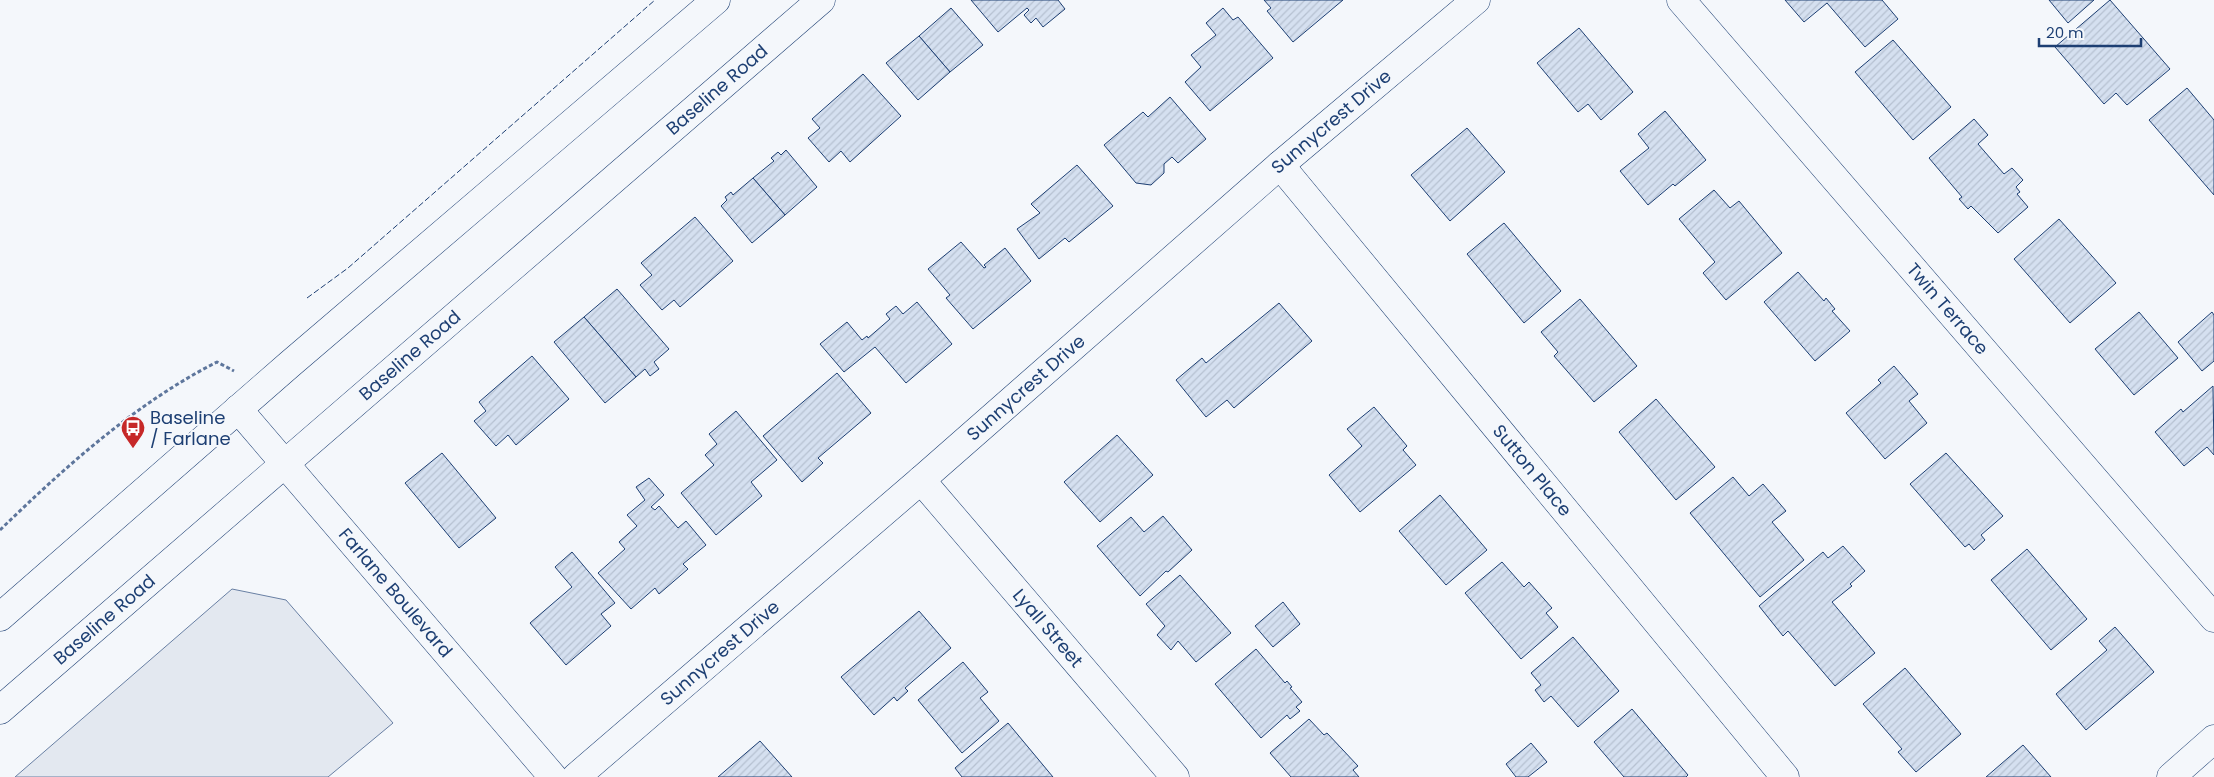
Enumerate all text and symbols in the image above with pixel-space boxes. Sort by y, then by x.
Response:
scale bar [2039,15,2142,47]
text: 20 m [2046,22,2084,43]
street label: Baseline Road [661,39,773,141]
street label: Sunnycrest Drive [1266,63,1397,179]
street label: Twin Terrace [1901,257,1995,360]
street label: Baseline Road [353,304,466,406]
street label: Sunnycrest Drive [961,329,1090,446]
place label: Baseline / Farlane [150,405,231,451]
bus stop icon: Baseline / Farlane [120,415,146,449]
street label: Sutton Place [1487,419,1578,521]
street label: Farlane Boulevard [333,522,458,663]
street label: Baseline Road [48,568,160,670]
street label: Lyall Street [1007,583,1089,673]
street label: Sunnycrest Drive [655,594,785,711]

